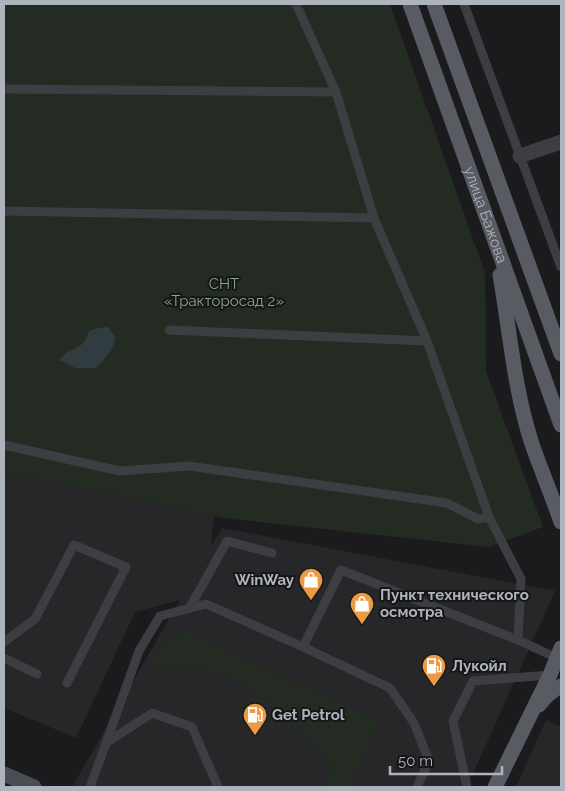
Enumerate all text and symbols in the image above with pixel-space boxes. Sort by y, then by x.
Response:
street label: улица Бажова [460,164,511,266]
park label: СНТ «Тракторосад 2» [164,275,284,310]
shop icon: WinWay [298,567,324,601]
place label: WinWay [235,571,295,589]
place label: Пункт технического осмотра [380,586,529,621]
shop icon: Пункт технического осмотра [349,591,375,625]
fuel station icon: Лукойл [421,653,447,687]
place label: Лукойл [452,657,507,675]
fuel station icon: Get Petrol [242,702,268,736]
place label: Get Petrol [272,706,345,724]
scale bar [390,744,502,776]
text: 50 m [398,752,433,770]

